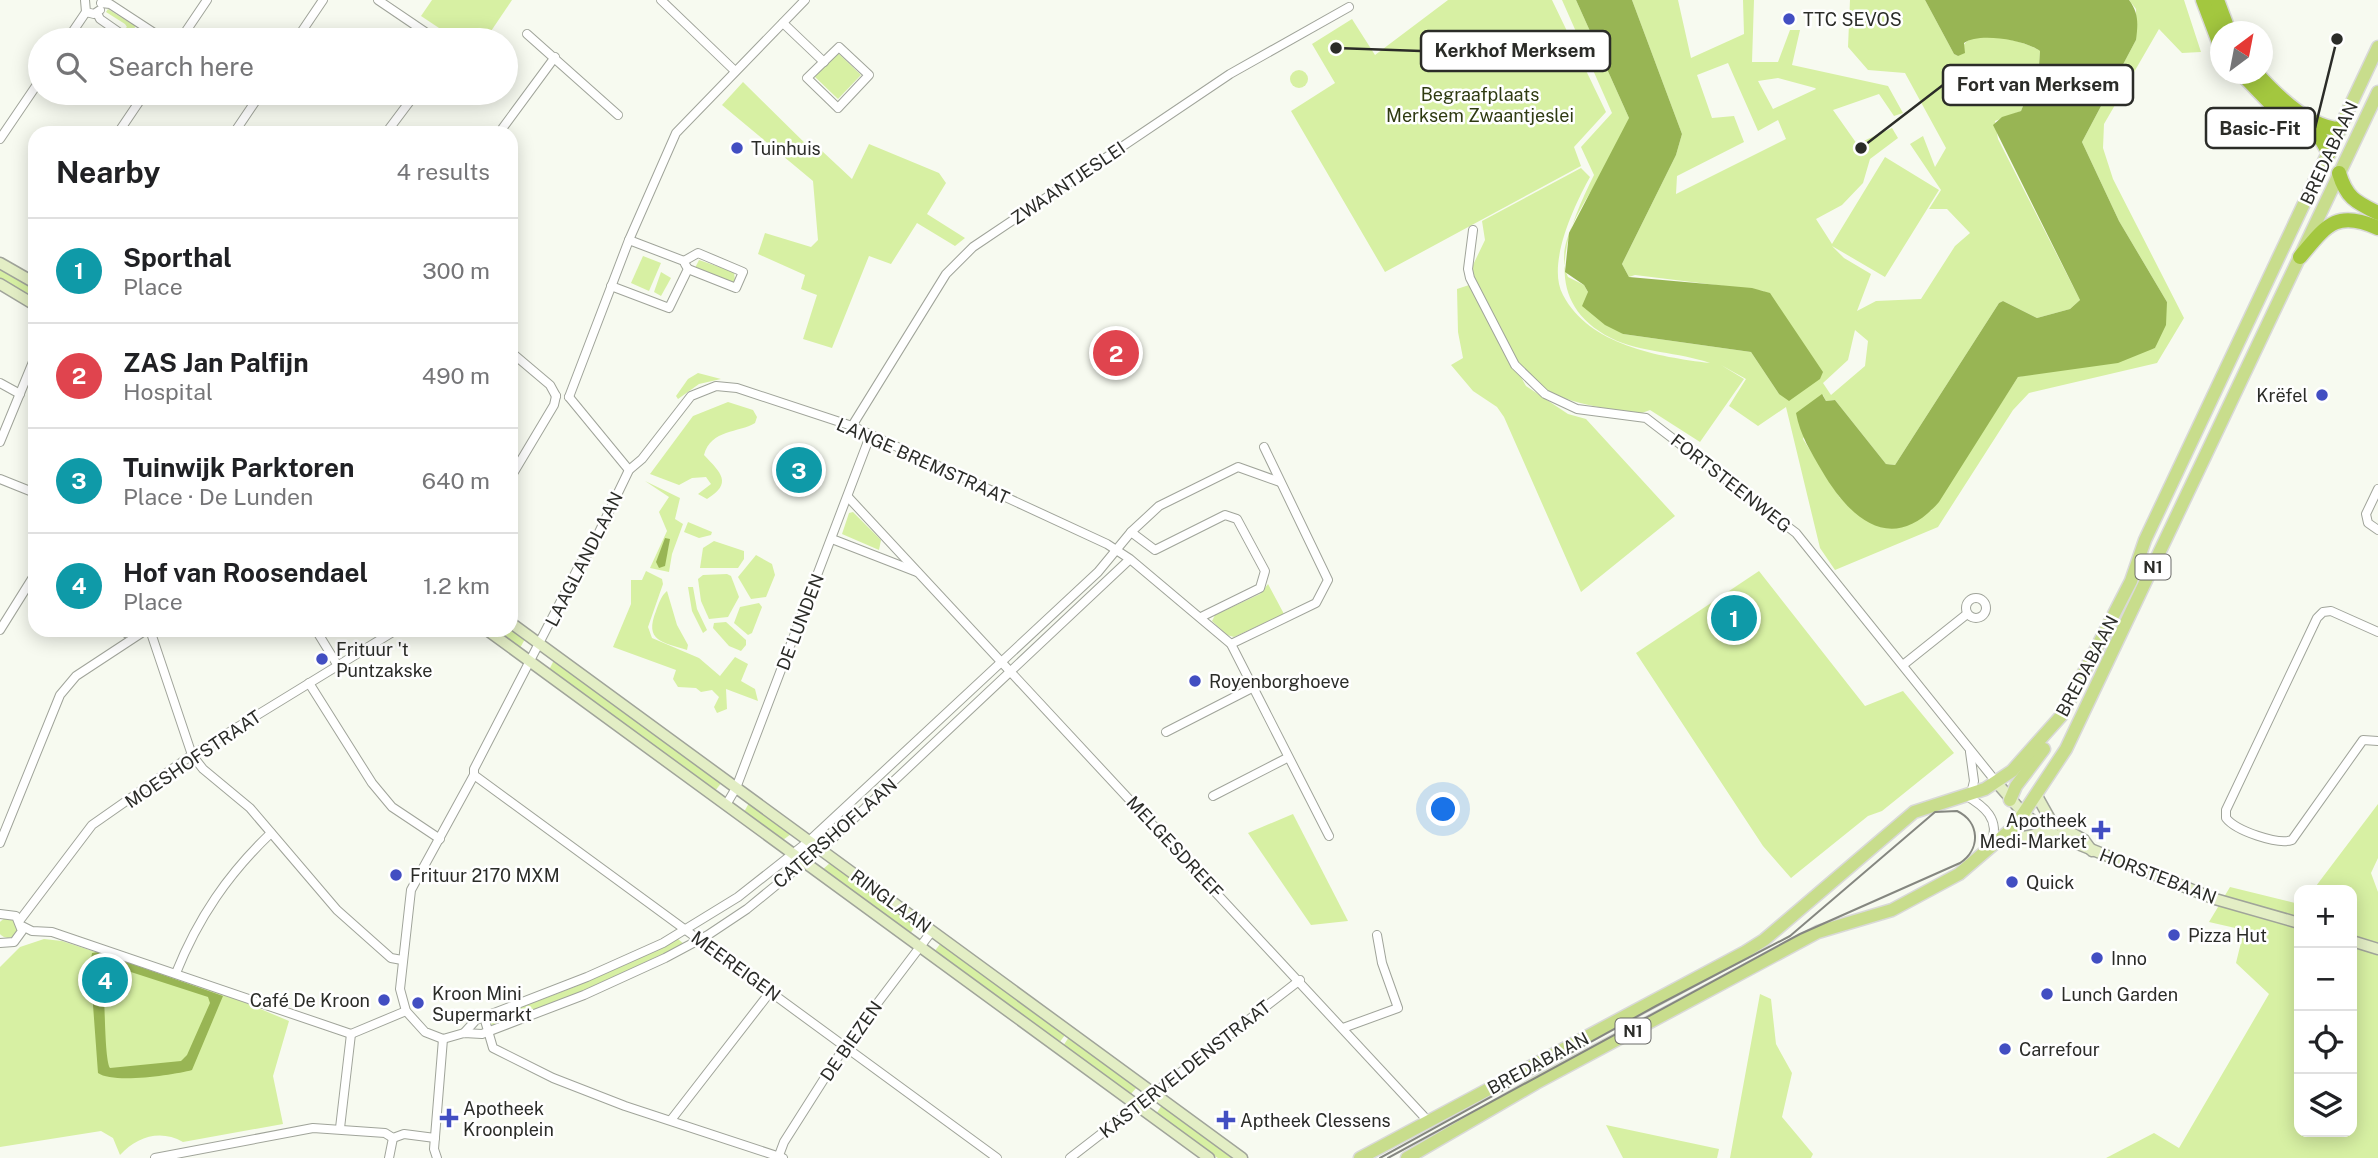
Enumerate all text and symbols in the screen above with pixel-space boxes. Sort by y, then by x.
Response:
place label: TTC SEVOS [1803,9,1902,30]
marker: TTC SEVOS [1781,11,1797,27]
north arrow [2210,21,2273,84]
search box [28,28,518,105]
callout: Kerkhof Merksem [1421,31,1610,71]
text: Kerkhof Merksem [1434,39,1596,61]
icon: search [52,48,90,86]
text: Search here [108,51,254,82]
callout: Fort van Merksem [1943,65,2133,105]
text: Fort van Merksem [1957,73,2119,95]
park label: Begraafplaats Merksem Zwaantjeslei [1386,84,1574,126]
street label: BREDABAAN [2296,98,2362,208]
callout: Basic-Fit [2206,108,2315,148]
text: Basic-Fit [2219,117,2301,139]
street label: ZWAANTJESLEI [1007,137,1129,229]
place label: Tuinhuis [751,138,821,159]
marker: Tuinhuis [729,140,745,156]
text: Nearby [56,154,160,190]
text: 4 results [396,158,490,185]
text: Sporthal [123,242,232,273]
text: 1 [74,257,84,284]
text: 300 m [422,257,490,284]
text: Place [123,273,183,300]
pin: 2 [1093,327,1139,379]
text: ZAS Jan Palfijn [123,347,309,378]
text: 2 [72,362,86,389]
text: 490 m [422,362,490,389]
text: Hospital [123,378,213,405]
place label: Krëfel [2256,385,2308,406]
marker: Krëfel [2314,387,2330,403]
street label: LANGE BREMSTRAAT [833,413,1013,509]
street label: FORTSTEENWEG [1667,430,1795,536]
pin: 3 [776,444,822,496]
text: Tuinwijk Parktoren [123,452,354,483]
text: 3 [71,467,87,494]
text: 640 m [422,467,490,494]
text: Place · De Lunden [123,483,313,510]
street label: LAAGLANDLAAN [541,488,627,630]
road number: N1 [2136,554,2170,580]
text: Hof van Roosendael [123,557,368,588]
street label: DE LUNDEN [772,571,828,673]
text: 4 [71,572,87,599]
text: 1.2 km [423,572,490,599]
text: Place [123,588,183,615]
pin: 1 [1711,592,1757,644]
street label: BREDABAAN [2052,612,2122,720]
place label: Frituur 't Puntzakske [336,639,433,681]
marker: Frituur 't Puntzakske [314,651,330,667]
place label: Royenborghoeve [1209,671,1350,692]
marker: Royenborghoeve [1187,673,1203,689]
street label: MOESHOFSTRAAT [121,706,265,812]
street label: CATERSHOFLAAN [769,774,901,892]
street label: MELGESDREEF [1122,792,1228,902]
your location [1426,792,1460,826]
place label: Apotheek Medi-Market [1980,810,2087,852]
marker: Apotheek Medi-Market [2093,822,2109,838]
street label: HORSTEBAAN [2096,844,2220,908]
place label: Frituur 2170 MXM [410,865,560,886]
street label: RINGLAAN [847,865,935,937]
marker: Frituur 2170 MXM [388,867,404,883]
place label: Quick [2026,872,2074,893]
marker: Quick [2004,874,2020,890]
map controls [2294,885,2357,1137]
button: + [2294,885,2357,948]
place label: Pizza Hut [2188,925,2267,946]
street label: MEEREIGEN [687,927,785,1005]
marker: Pizza Hut [2166,927,2182,943]
place label: Inno [2111,948,2147,969]
button: − [2294,948,2357,1011]
marker: Inno [2089,950,2105,966]
pin: 4 [82,954,128,1006]
place label: Kroon Mini Supermarkt [432,983,532,1025]
place label: Lunch Garden [2061,984,2178,1005]
marker: Lunch Garden [2039,986,2055,1002]
place label: Café De Kroon [250,990,370,1011]
marker: Café De Kroon [376,992,392,1008]
marker: Kroon Mini Supermarkt [410,995,426,1011]
street label: KASTERVELDENSTRAAT [1095,996,1275,1142]
street label: DE BIEZEN [816,997,886,1085]
button: locate [2294,1011,2357,1074]
road number: N1 [1616,1018,1650,1044]
street label: BREDABAAN [1484,1028,1592,1098]
place label: Carrefour [2019,1039,2100,1060]
marker: Carrefour [1997,1041,2013,1057]
button: layers [2294,1074,2357,1137]
place label: Apotheek Kroonplein [463,1098,554,1140]
marker: Apotheek Kroonplein [441,1110,457,1126]
place label: Aptheek Clessens [1240,1110,1391,1131]
marker: Aptheek Clessens [1218,1112,1234,1128]

